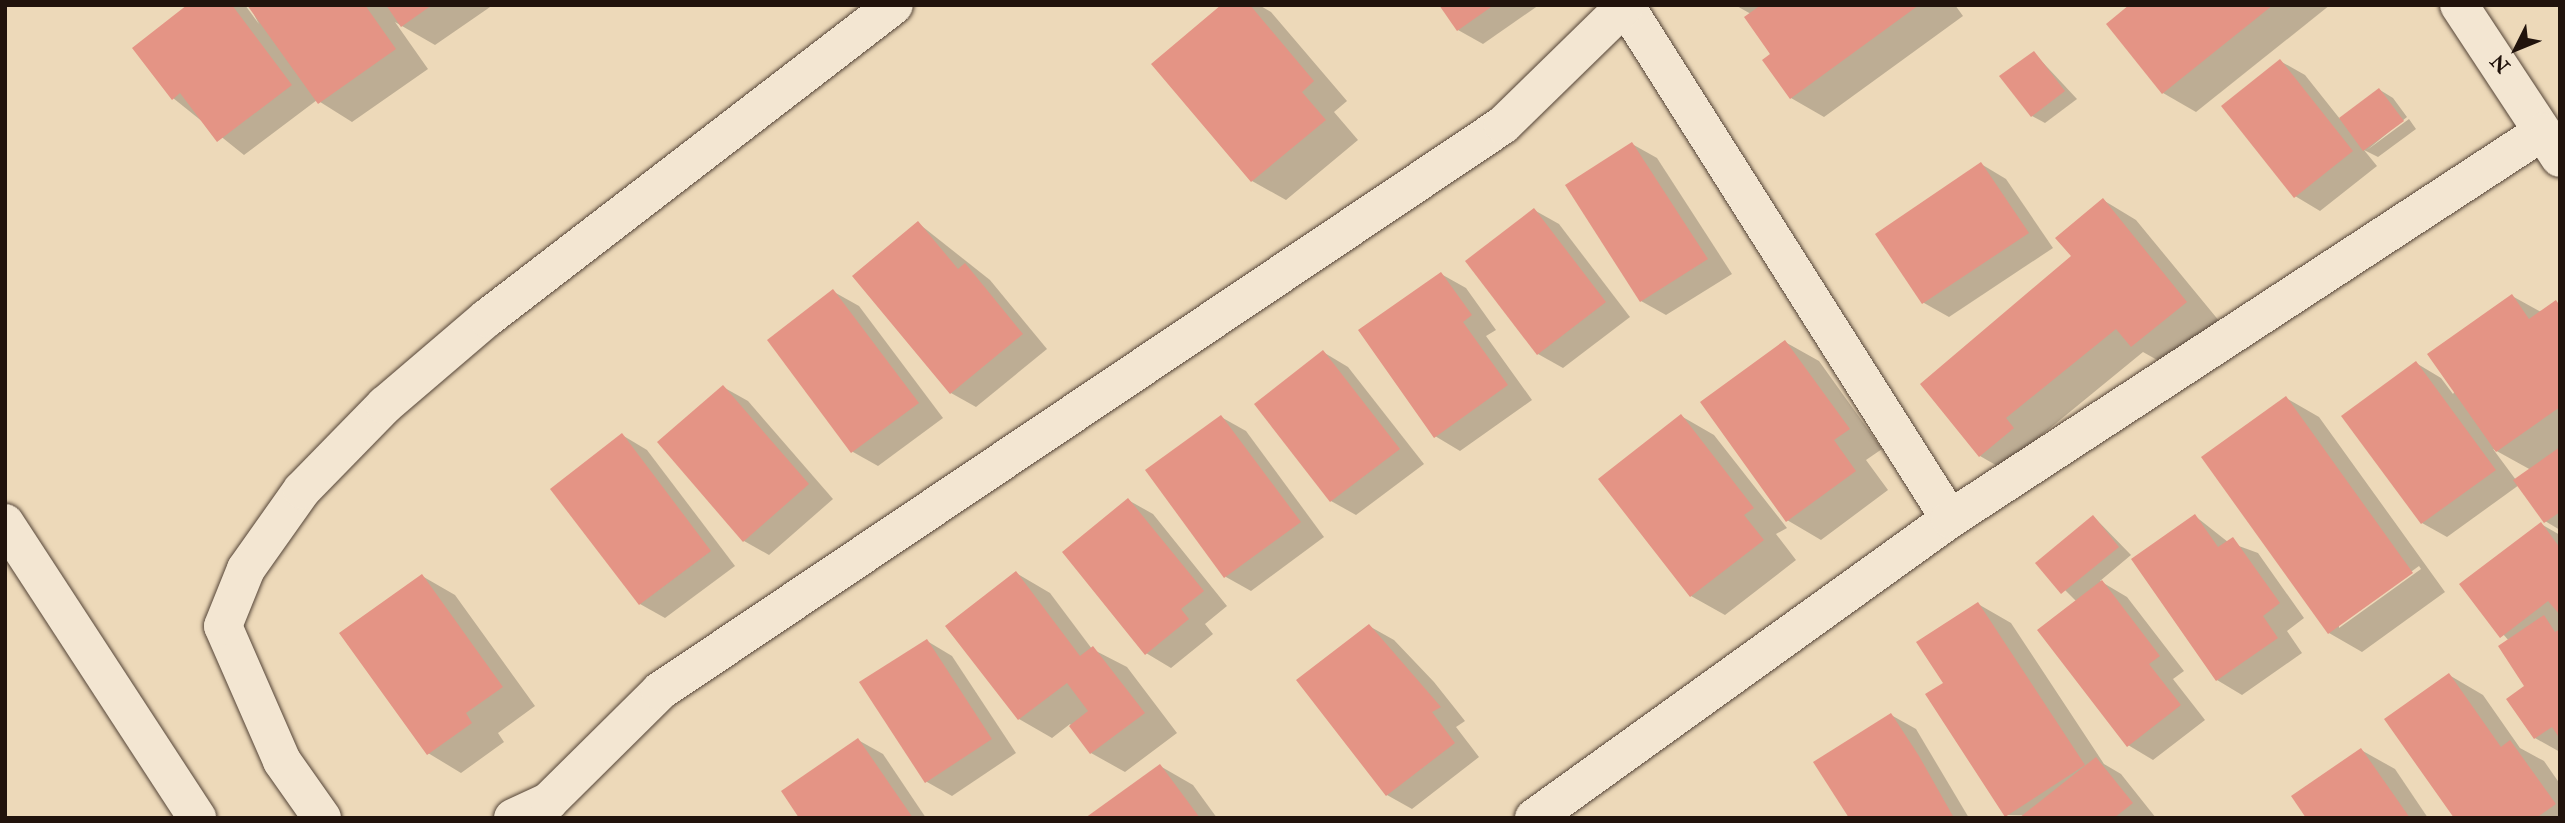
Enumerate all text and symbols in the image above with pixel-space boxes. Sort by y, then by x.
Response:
north arrow [2481,14,2551,84]
text: N [2486,49,2515,78]

